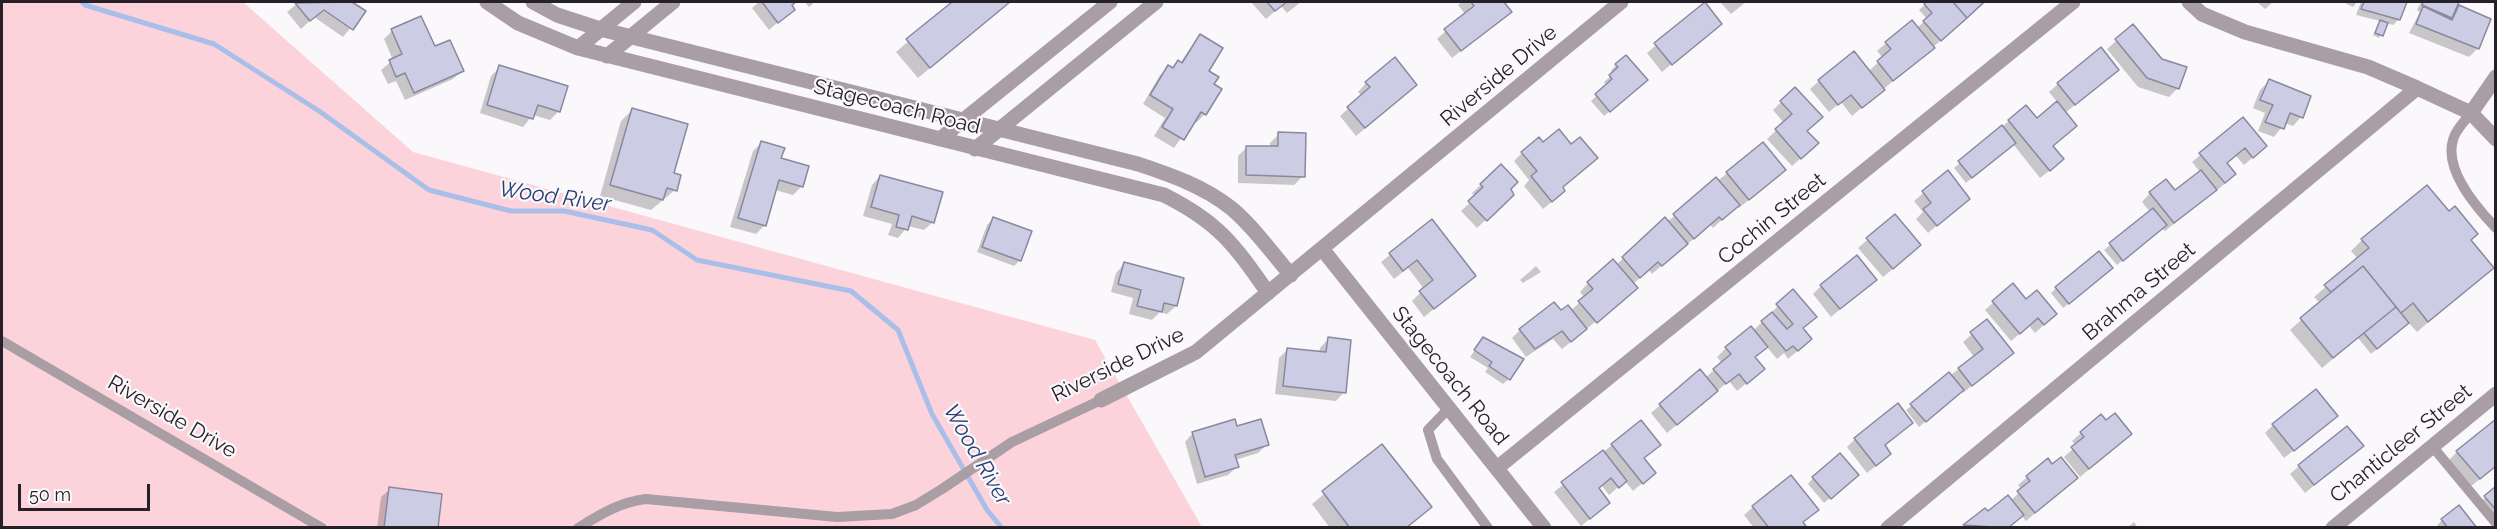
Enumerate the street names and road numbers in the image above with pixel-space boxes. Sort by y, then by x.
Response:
street label: Riverside Drive [1436,20,1562,132]
street label: Stagecoach Road [811,74,983,140]
street label: Cochin Street [1713,168,1831,270]
street label: Brahma Street [2078,238,2200,346]
street label: Stagecoach Road [1386,302,1514,450]
street label: Riverside Drive [1048,322,1188,408]
street label: Riverside Drive [103,370,241,464]
street label: Chanticleer Street [2325,379,2477,509]

